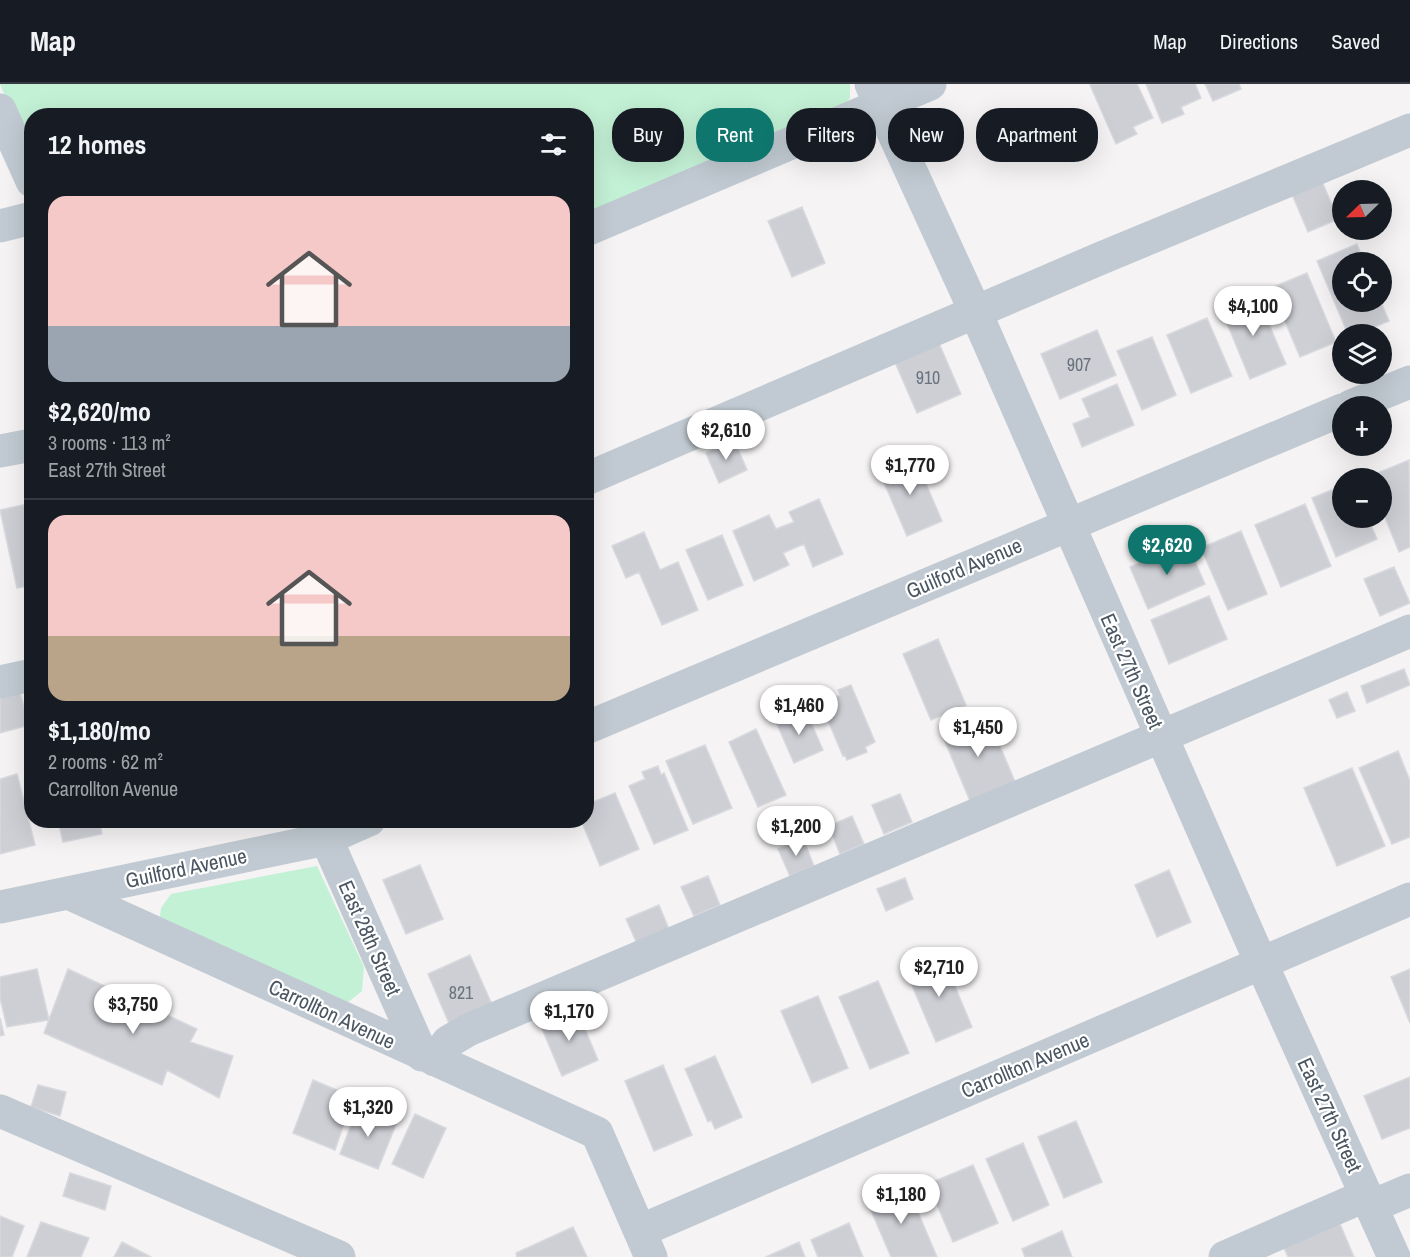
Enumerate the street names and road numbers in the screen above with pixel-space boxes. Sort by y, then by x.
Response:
street label: Guilford Avenue [902,531,1026,605]
street label: East 27th Street [1094,609,1170,733]
street label: Guilford Avenue [123,841,249,895]
street label: East 28th Street [332,876,408,1000]
street label: Carrollton Avenue [264,972,400,1056]
street label: Carrollton Avenue [956,1025,1094,1105]
street label: East 27th Street [1291,1053,1369,1177]

